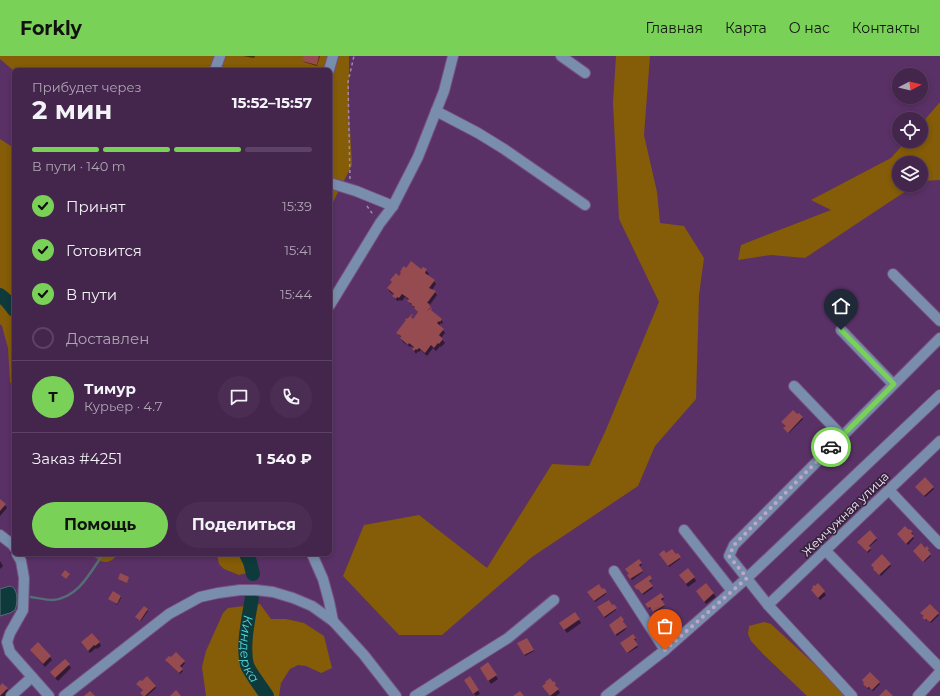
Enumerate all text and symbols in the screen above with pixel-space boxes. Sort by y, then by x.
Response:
text: Forkly [20,17,82,40]
text: Главная [645,19,703,37]
text: Карта [725,19,767,37]
text: О нас [789,19,830,37]
text: Контакты [852,19,920,37]
north arrow [892,68,928,104]
map controls [892,68,928,192]
text: Прибудет через [32,79,141,95]
text: 15:52–15:57 [232,93,312,112]
text: 2 мин [32,94,112,126]
button: locate [892,112,928,148]
button: layers [892,156,928,192]
text: В пути · 140 m [32,158,125,174]
icon: check [32,195,54,217]
text: Принят [66,197,125,216]
text: 15:39 [282,198,312,214]
icon: check [32,239,54,261]
text: Готовится [66,241,142,260]
text: 15:41 [284,242,312,258]
icon: check [32,283,54,305]
text: В пути [66,285,117,304]
text: 15:44 [280,286,312,302]
pin [824,289,858,330]
icon: home [830,295,852,317]
text: Доставлен [66,329,149,348]
button: chat [218,376,260,418]
button: phone [270,376,312,418]
text: Тимур [84,379,136,398]
text: Т [48,387,58,406]
text: Курьер · 4.7 [84,398,162,414]
courier [811,427,851,467]
icon: car [820,436,842,458]
text: Заказ #4251 [32,449,122,468]
text: 1 540 ₽ [257,449,312,468]
street label: Жемчужная улица [798,469,892,559]
button: Помощь [32,502,168,548]
button: Поделиться [176,502,312,548]
pin [648,609,682,650]
water label: Киндерка [237,614,263,685]
icon: bag [654,615,676,637]

